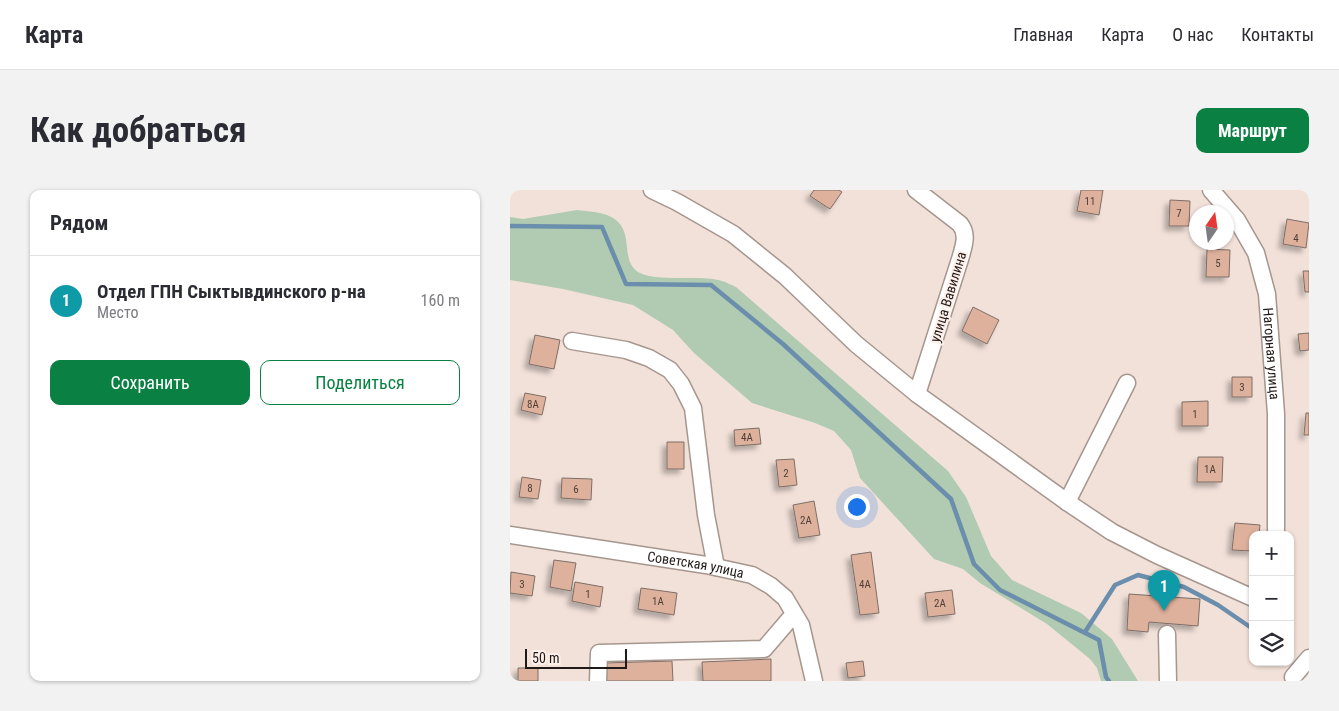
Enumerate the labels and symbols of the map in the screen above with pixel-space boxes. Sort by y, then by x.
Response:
house number: 11 [1085,195,1095,208]
north arrow [1189,205,1234,250]
house number: 7 [1176,207,1182,220]
house number: 4 [1293,232,1299,245]
street label: улица Вавилина [927,250,969,344]
house number: 5 [1215,257,1221,270]
street label: Нагорная улица [1260,307,1283,400]
house number: 3 [1239,381,1245,394]
house number: 8А [527,398,540,411]
house number: 1 [1192,408,1198,421]
house number: 4А [741,431,754,444]
house number: 1А [1204,463,1217,476]
house number: 2 [783,467,789,480]
house number: 8 [527,482,533,495]
house number: 6 [573,483,579,496]
your location [844,494,870,520]
house number: 2А [800,514,813,527]
street label: Советская улица [646,548,745,581]
pin: 1 [1148,570,1180,611]
house number: 3 [519,578,525,591]
house number: 4А [859,578,872,591]
house number: 1 [585,588,591,601]
house number: 1А [652,595,665,608]
house number: 2А [934,597,947,610]
scale bar [525,646,628,669]

